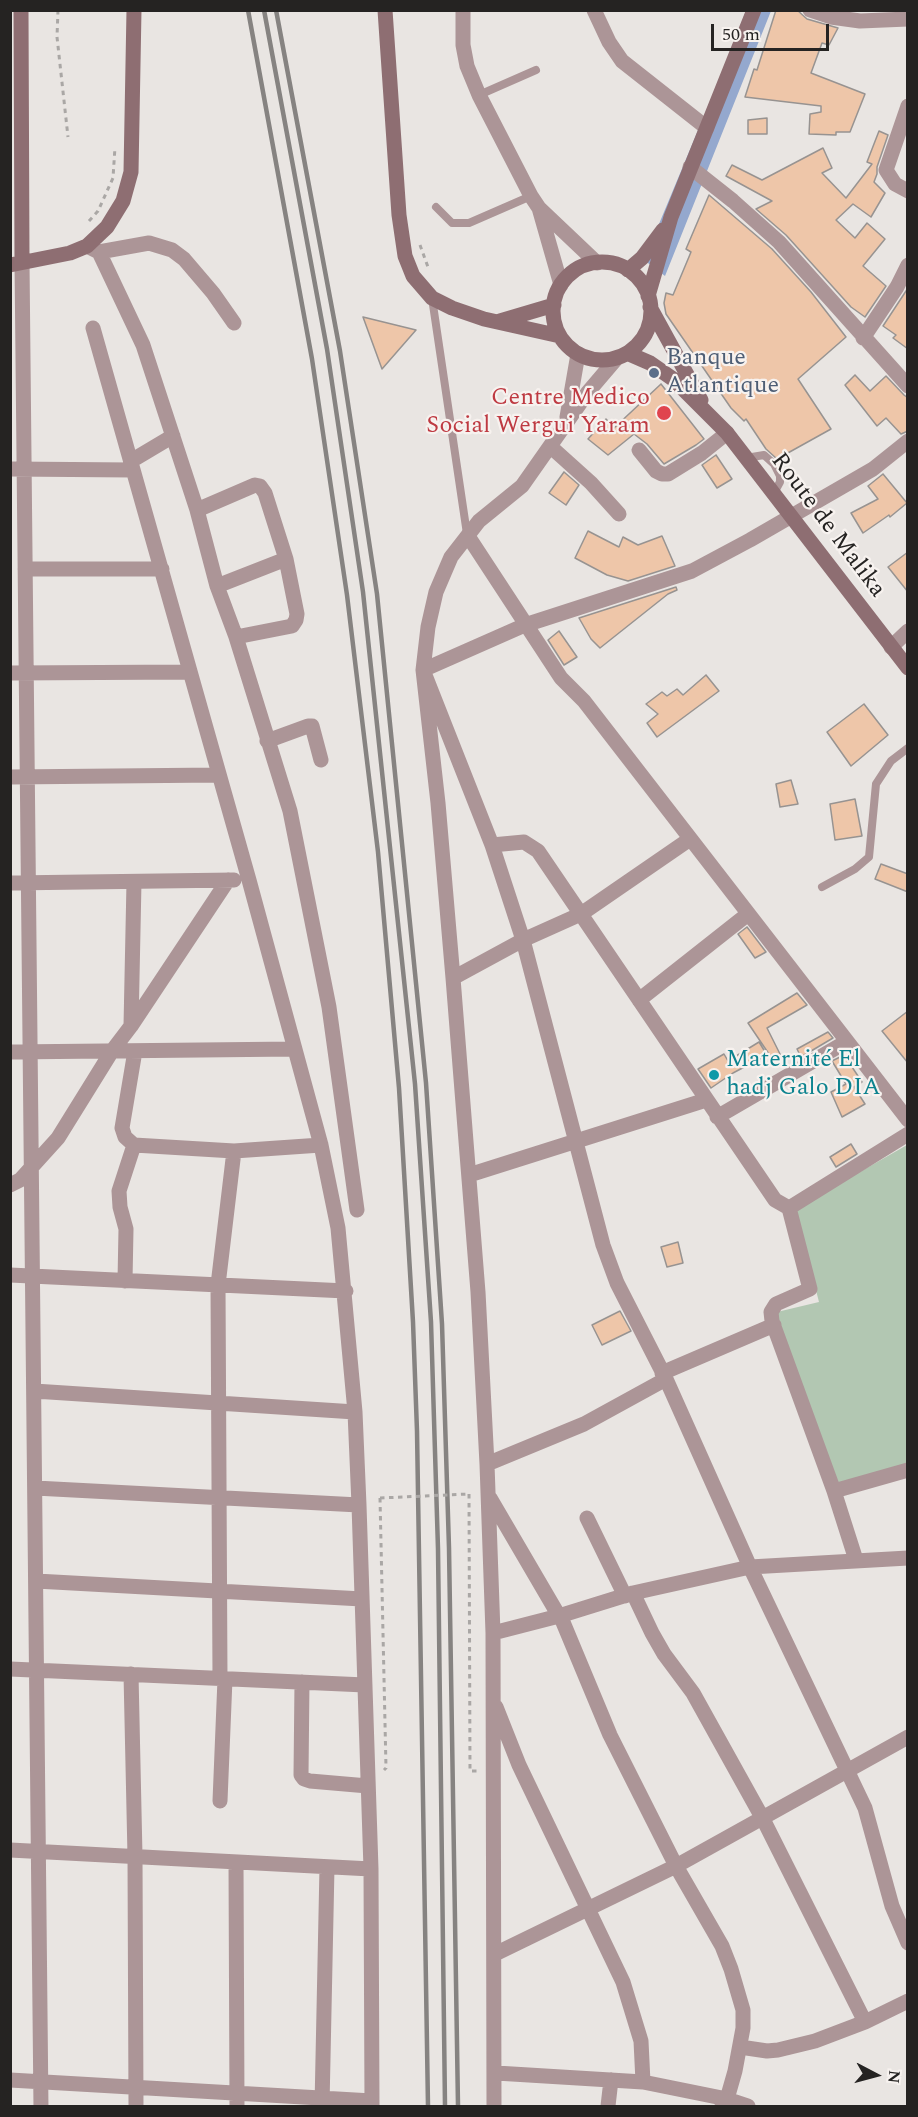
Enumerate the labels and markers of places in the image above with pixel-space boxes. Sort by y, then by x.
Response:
place label: Banque Atlantique [666,345,779,401]
marker: Banque Atlantique [647,366,661,380]
place label: Centre Medico Social Wergui Yaram [426,385,650,441]
marker: Centre Medico Social Wergui Yaram [655,404,673,422]
place label: Maternité El hadj Galo DIA [726,1047,881,1103]
marker: Maternité El hadj Galo DIA [707,1068,721,1082]

